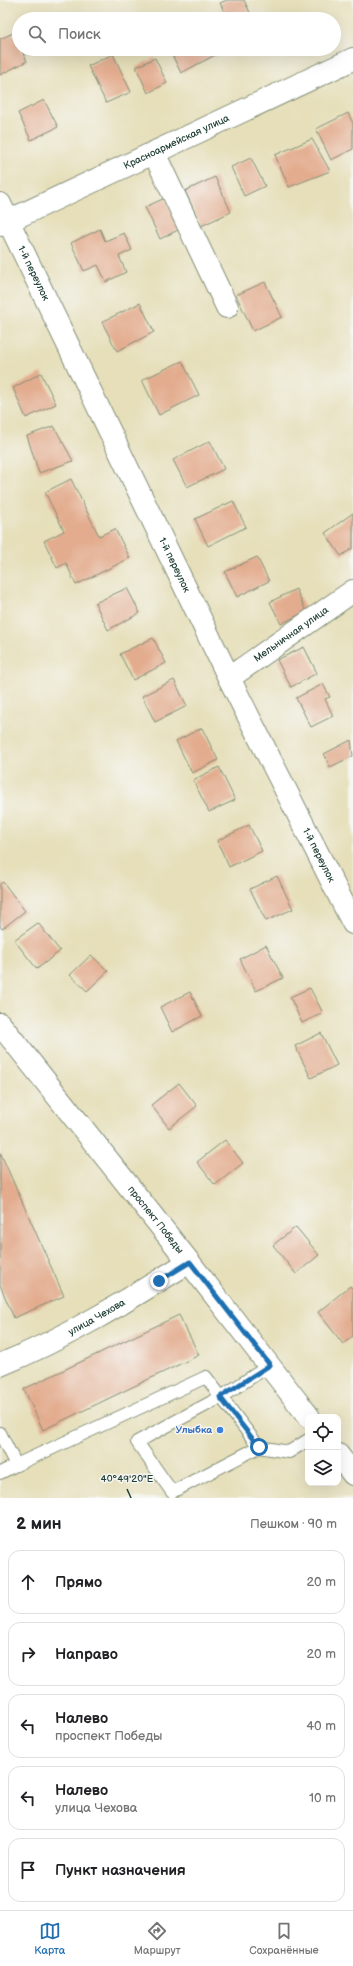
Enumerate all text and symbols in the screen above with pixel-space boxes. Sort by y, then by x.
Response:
search box [12,12,341,56]
icon: search [26,23,48,45]
text: Поиск [58,25,101,44]
street label: Красноармейская улица [122,112,231,172]
street label: 1-й переулок [15,244,52,303]
street label: 1-й переулок [156,536,193,595]
street label: Мельничная улица [252,604,331,665]
street label: 1-й переулок [300,826,338,885]
street label: проспект Победы [125,1184,186,1256]
route end [150,1272,168,1290]
street label: улица Чехова [66,1296,128,1338]
map controls [305,1414,341,1486]
button: locate [305,1414,341,1450]
place label: Улыбка [176,1424,212,1436]
marker: Улыбка [215,1425,225,1435]
route start [250,1438,268,1456]
button: layers [305,1450,341,1486]
text: 40°49'20"E [101,1473,154,1485]
text: 2 мин [16,1514,62,1534]
text: Пешком · 90 m [250,1516,337,1532]
icon: ahead [17,1571,39,1593]
text: Прямо [55,1573,102,1592]
text: 20 m [306,1574,336,1590]
icon: right [17,1643,39,1665]
text: Направо [55,1645,118,1664]
text: 20 m [306,1646,336,1662]
text: Налево [55,1709,108,1728]
icon: left [17,1715,39,1737]
text: 40 m [306,1718,336,1734]
text: проспект Победы [55,1728,162,1744]
text: Налево [55,1781,108,1800]
icon: left [17,1787,39,1809]
text: 10 m [309,1790,336,1806]
text: улица Чехова [55,1800,137,1816]
icon: arrive [17,1859,39,1881]
text: Пункт назначения [55,1861,186,1880]
tab: Карта [34,1920,65,1957]
tab: Маршрут [134,1920,181,1957]
tab: Сохранённые [249,1920,319,1957]

